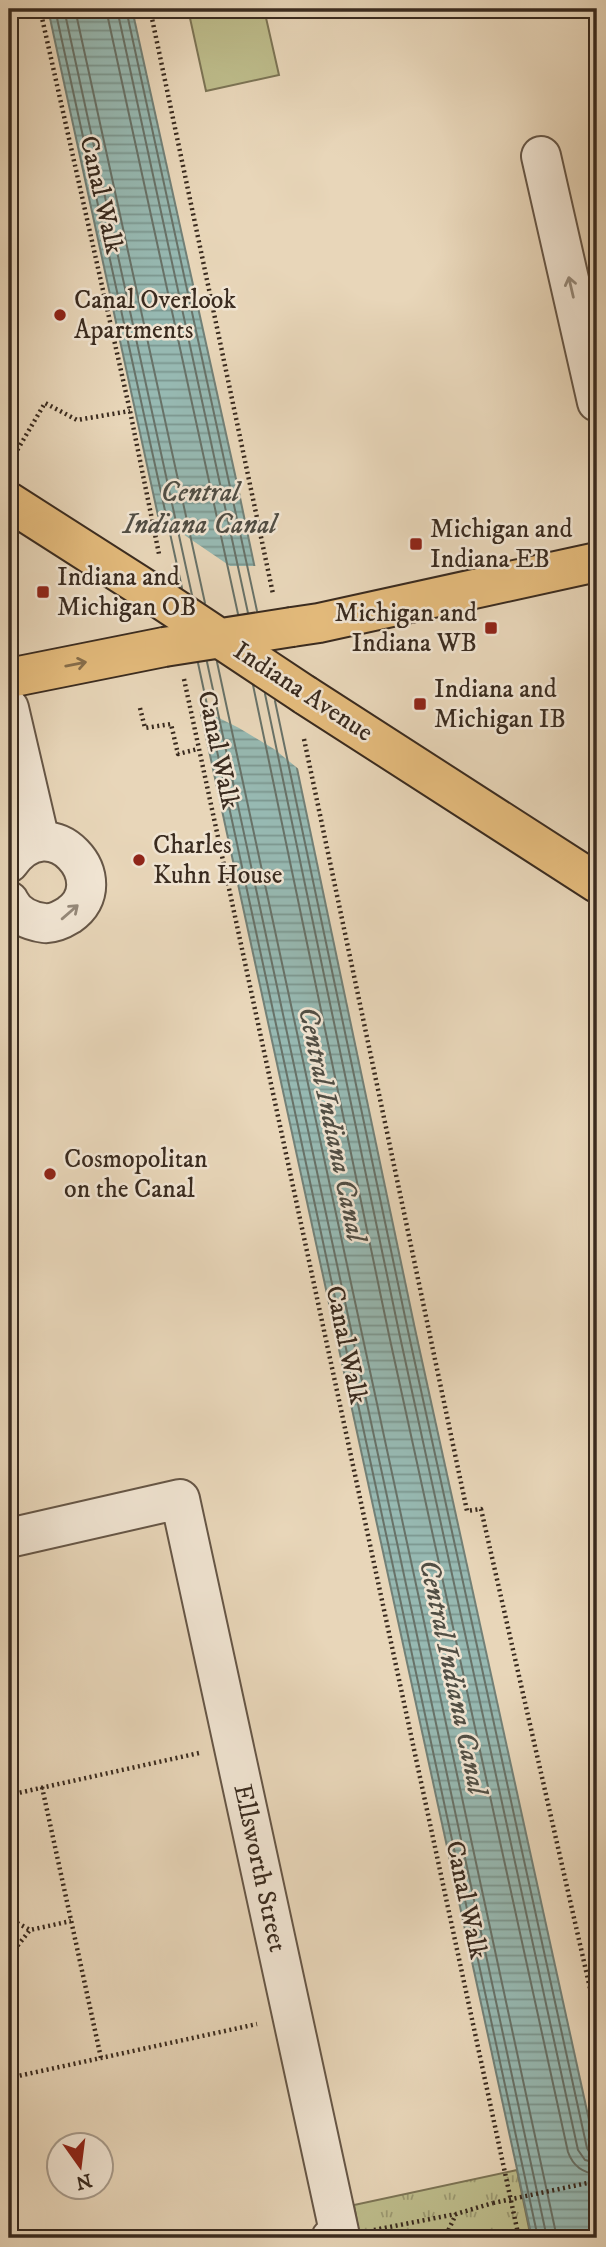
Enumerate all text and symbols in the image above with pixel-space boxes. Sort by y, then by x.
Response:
street label: Canal Walk [71,133,131,257]
one-way arrow [564,276,577,299]
place label: Canal Overlook Apartments [74,284,236,347]
marker: Canal Overlook Apartments [52,307,68,323]
water label: Central Indiana Canal [121,475,280,542]
place label: Michigan and Indiana EB [430,513,572,576]
marker: Michigan and Indiana EB [408,536,424,552]
place label: Indiana and Michigan OB [57,561,196,624]
marker: Indiana and Michigan OB [35,584,51,600]
place label: Michigan and Indiana WB [335,597,477,660]
marker: Michigan and Indiana WB [483,620,499,636]
street label: Indiana Avenue [227,635,379,749]
one-way arrow [64,657,87,671]
place label: Indiana and Michigan IB [434,673,566,736]
street label: Canal Walk [189,688,247,812]
marker: Indiana and Michigan IB [412,696,428,712]
place label: Charles Kuhn House [153,829,282,892]
marker: Charles Kuhn House [131,852,147,868]
one-way arrow [61,904,79,920]
water label: Central Indiana Canal [290,1003,375,1247]
place label: Cosmopolitan on the Canal [64,1143,208,1206]
marker: Cosmopolitan on the Canal [42,1166,58,1182]
street label: Canal Walk [317,1283,375,1407]
water label: Central Indiana Canal [411,1556,496,1800]
street label: Ellsworth Street [226,1781,294,1955]
street label: Canal Walk [437,1838,495,1962]
north arrow [46,2132,116,2202]
text: N [73,2168,94,2194]

